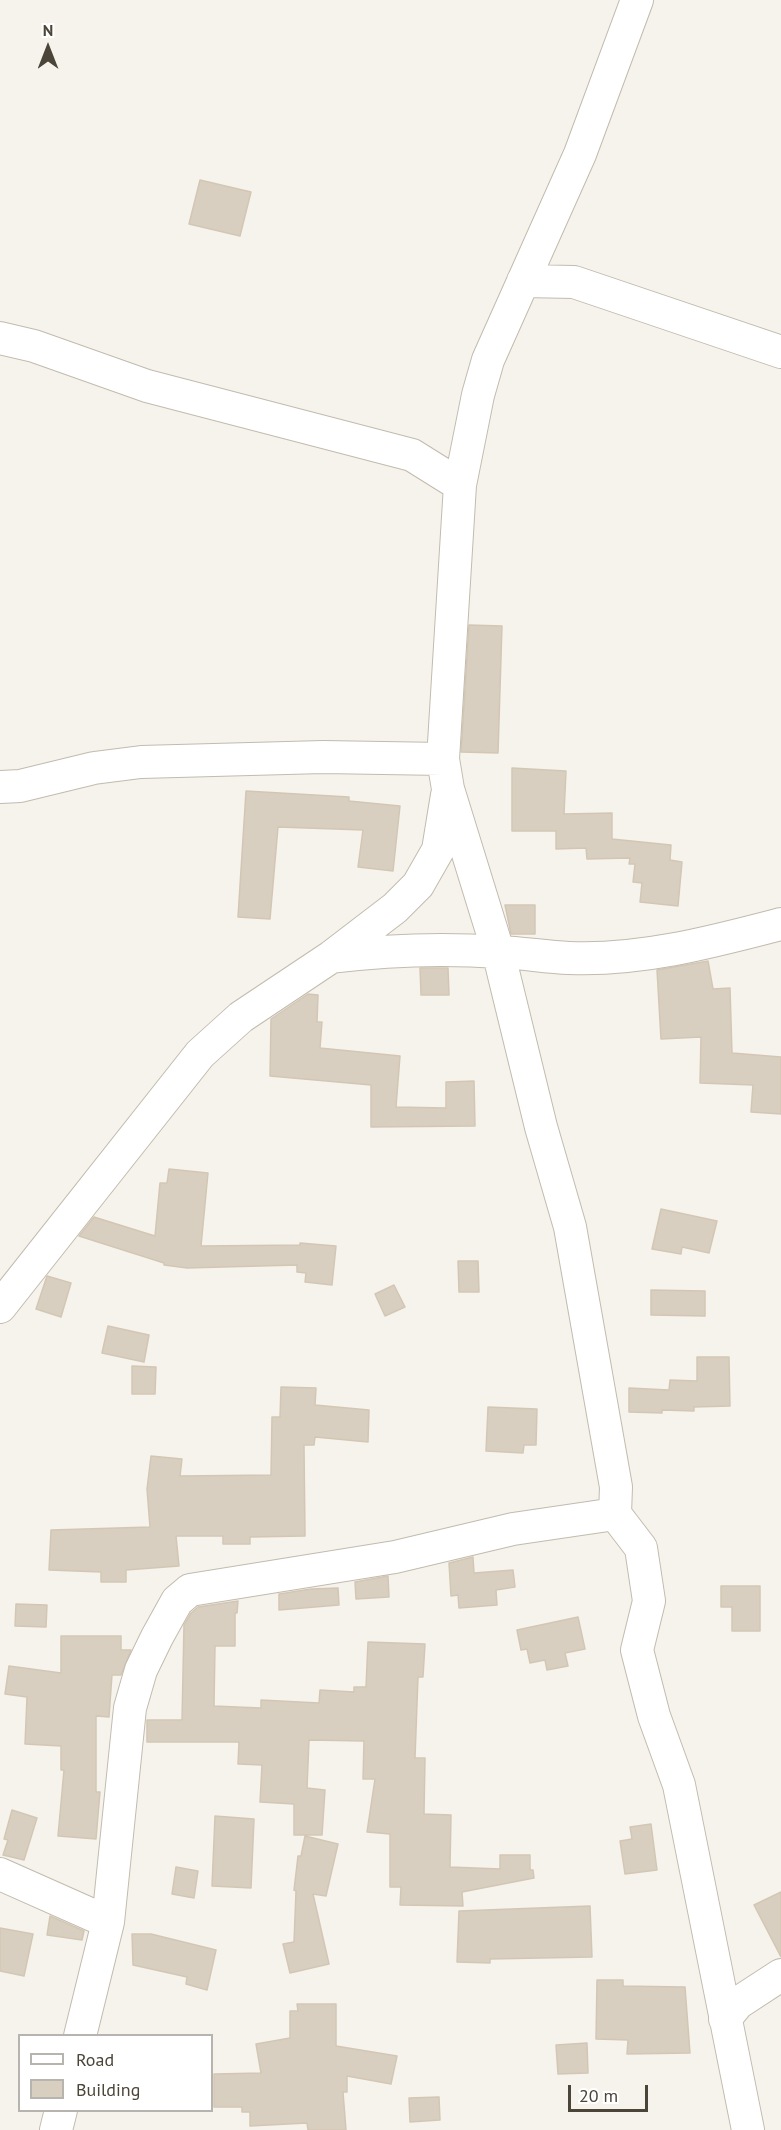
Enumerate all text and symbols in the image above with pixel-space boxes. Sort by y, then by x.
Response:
north arrow [18,18,78,78]
text: N [43,20,53,40]
legend [18,2034,213,2112]
text: Road [76,2048,114,2071]
scale bar [571,2073,650,2111]
text: Building [76,2078,140,2101]
text: 20 m [579,2084,618,2107]

